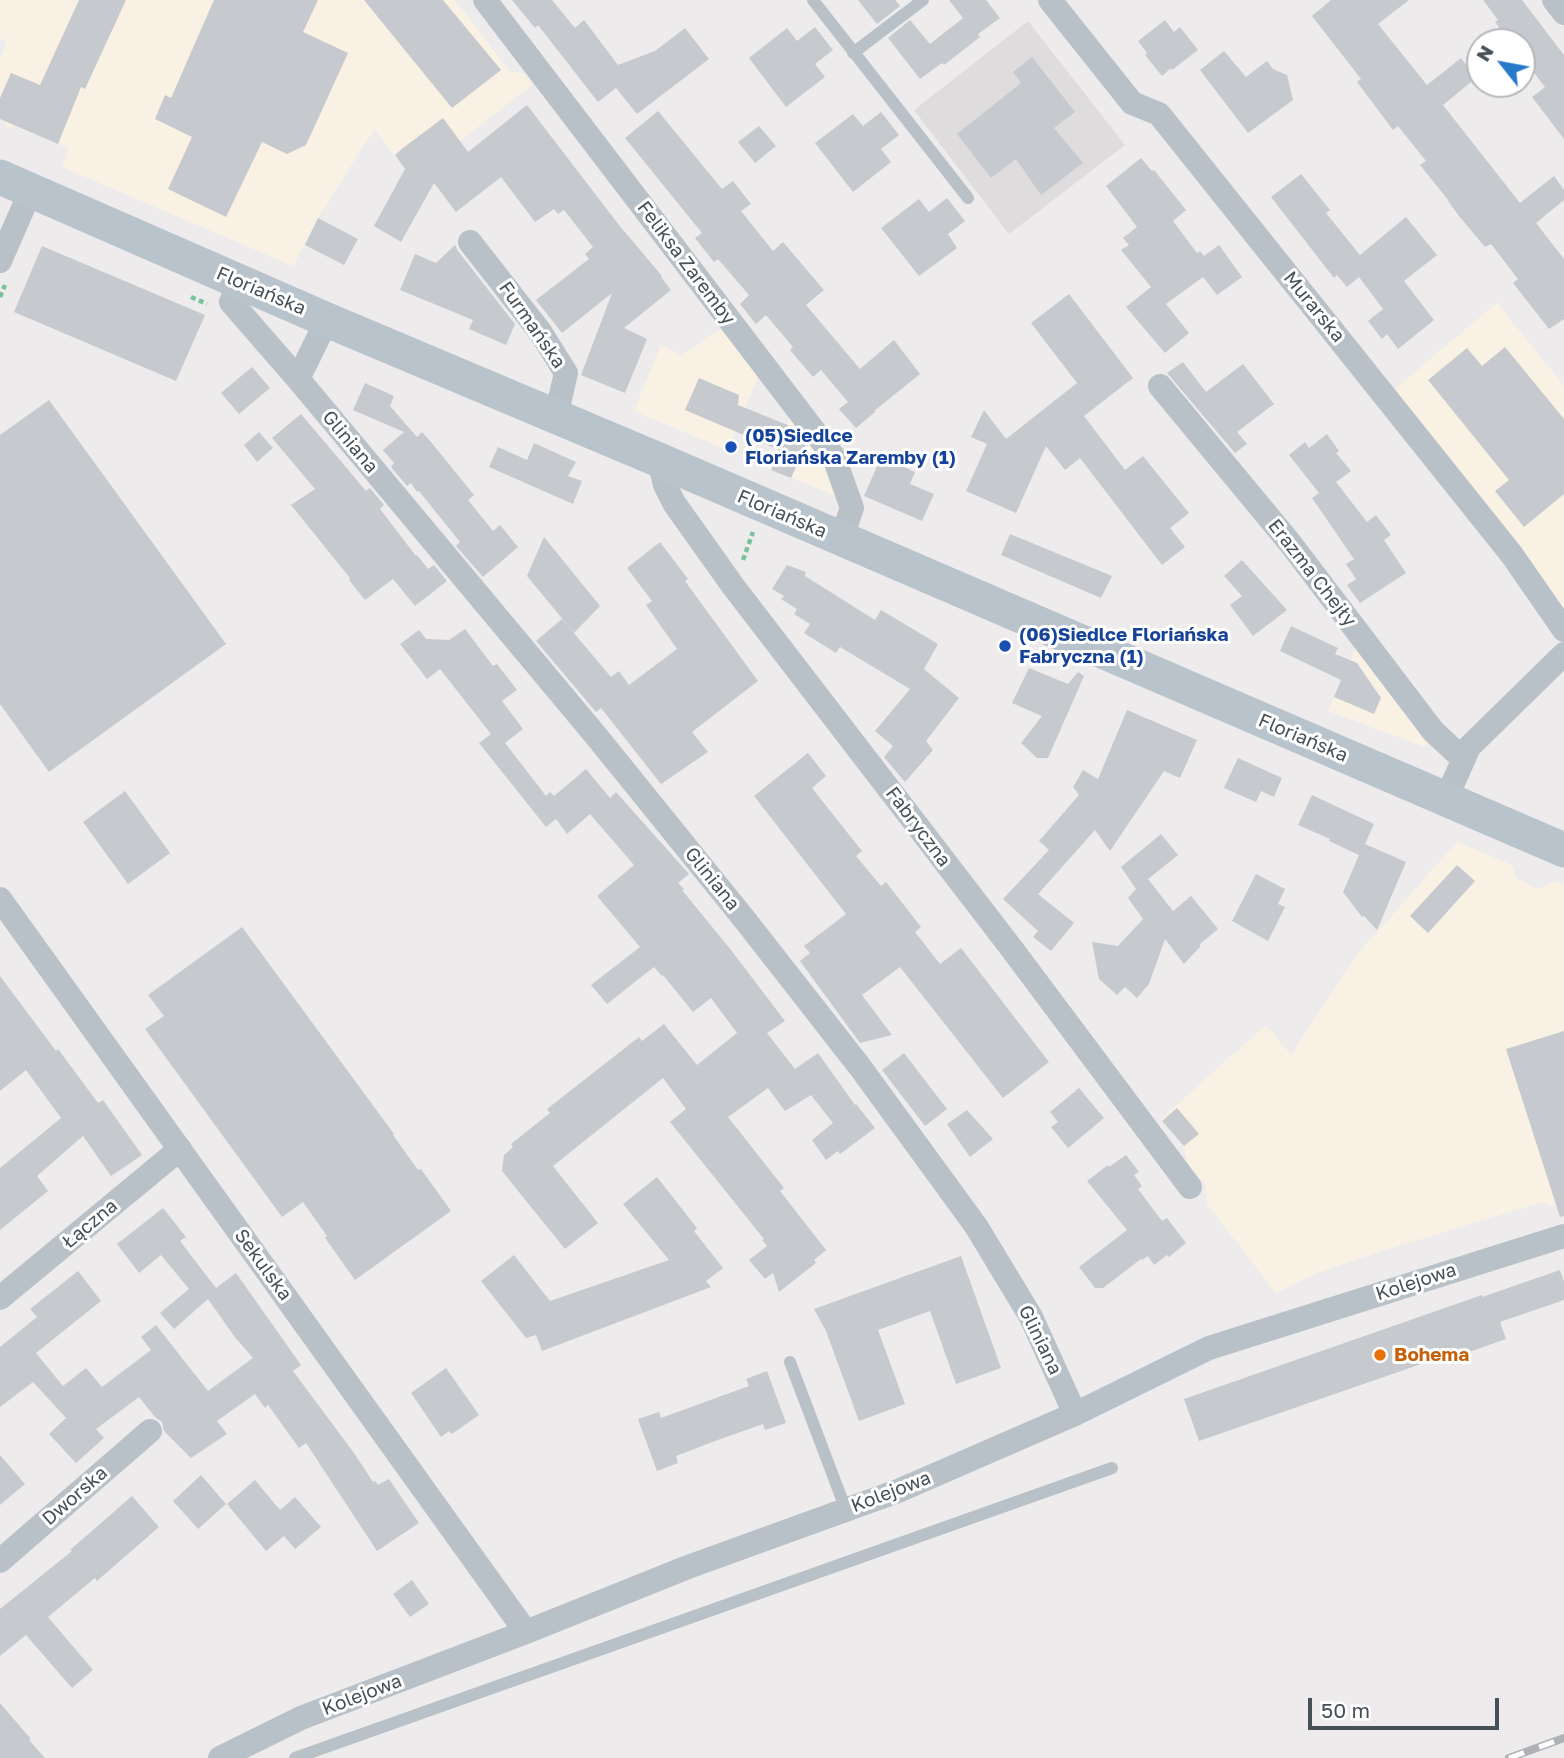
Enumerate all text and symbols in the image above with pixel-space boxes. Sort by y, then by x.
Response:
north arrow [1466,28,1536,98]
text: N [1471,41,1498,65]
street label: Feliksa Zaremby [632,197,740,329]
street label: Floriańska [213,262,309,320]
street label: Murarska [1279,267,1349,347]
street label: Furmańska [494,277,570,373]
street label: Gliniana [317,406,383,478]
place label: (05)Siedlce Floriańska Zaremby (1) [745,425,956,469]
marker: (05)Siedlce Floriańska Zaremby (1) [723,439,739,455]
street label: Floriańska [734,485,830,543]
street label: Erazma Chejły [1263,515,1361,631]
place label: (06)Siedlce Floriańska Fabryczna (1) [1019,624,1228,668]
marker: (06)Siedlce Floriańska Fabryczna (1) [997,638,1013,654]
street label: Floriańska [1255,709,1351,767]
street label: Fabryczna [881,783,955,871]
street label: Gliniana [680,843,744,915]
street label: Łączna [58,1195,122,1253]
street label: Sekulska [229,1225,297,1305]
street label: Kolejowa [1373,1258,1459,1306]
street label: Gliniana [1013,1302,1067,1378]
place label: Bohema [1394,1344,1469,1366]
marker: Bohema [1372,1347,1388,1363]
street label: Dworska [38,1462,112,1530]
street label: Kolejowa [848,1466,934,1518]
street label: Kolejowa [319,1669,405,1721]
scale bar [1312,1684,1503,1728]
text: 50 m [1321,1697,1370,1723]

